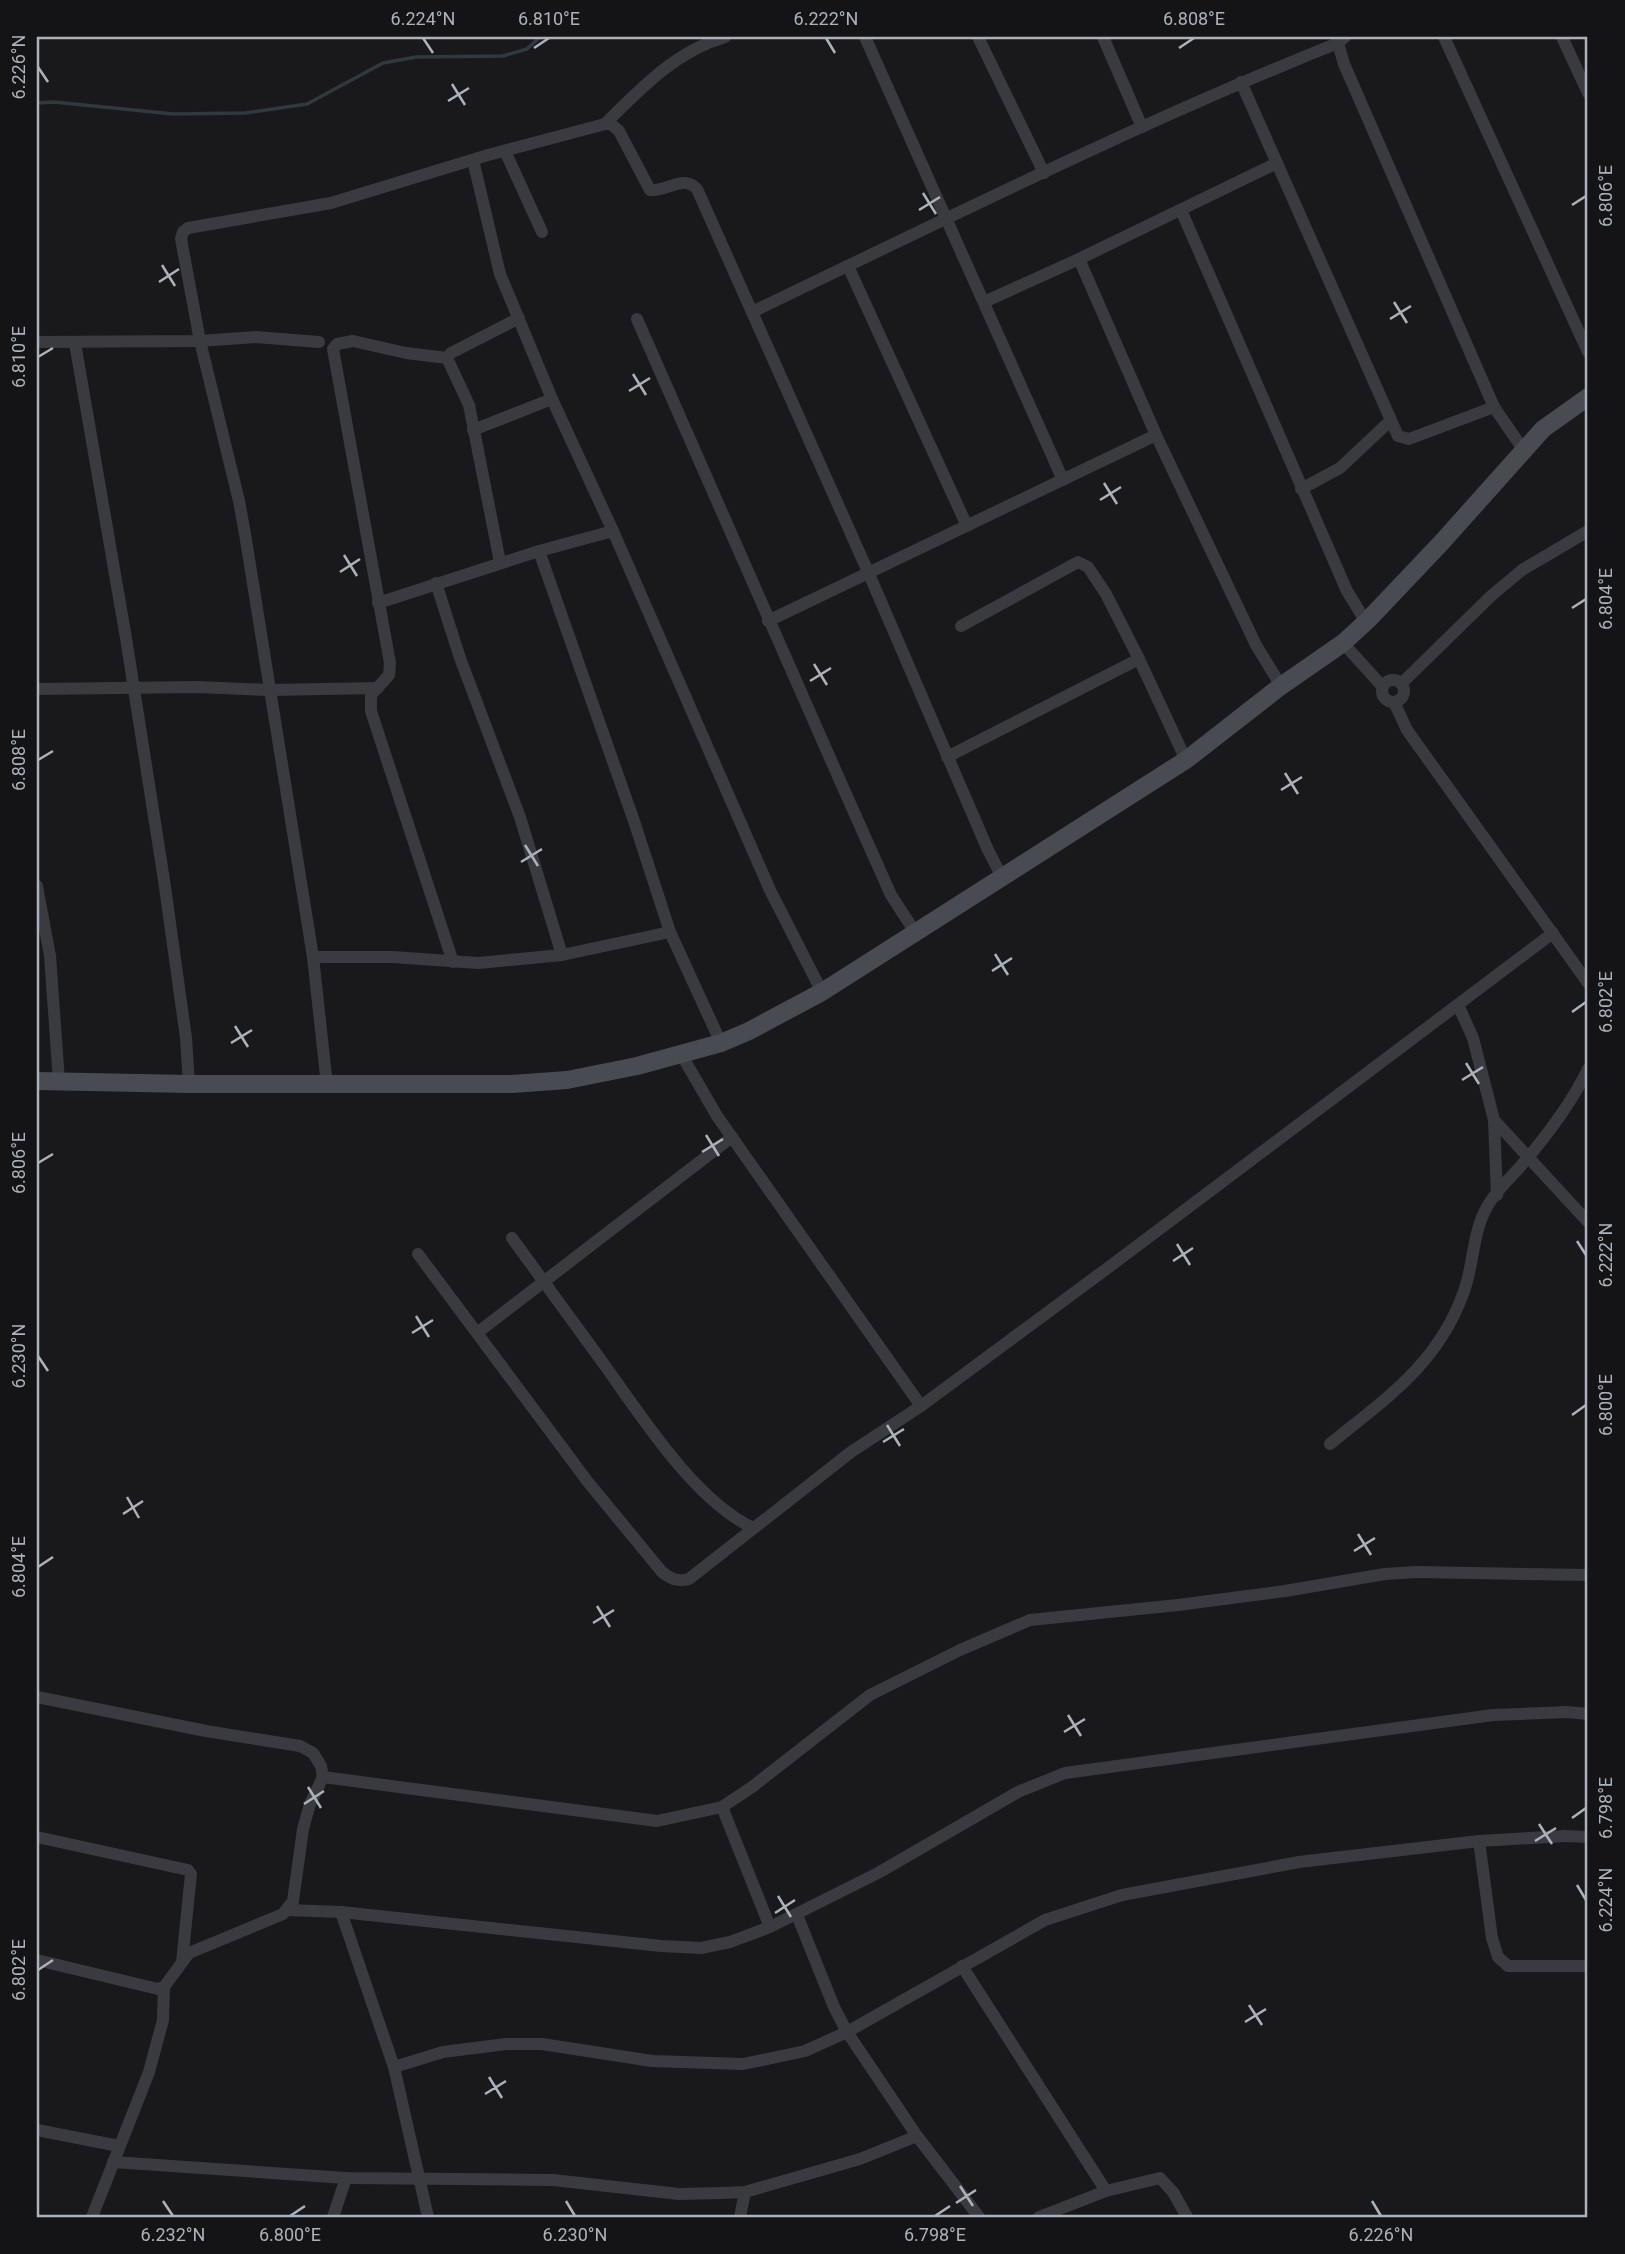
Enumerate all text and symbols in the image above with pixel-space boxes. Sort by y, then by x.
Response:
text: 6.224°N [391,8,455,29]
text: 6.810°E [518,8,580,29]
text: 6.222°N [794,8,858,29]
text: 6.808°E [1163,8,1225,29]
text: 6.226°N [8,35,29,99]
text: 6.806°E [1595,165,1616,227]
text: 6.810°E [8,326,29,388]
text: 6.804°E [1595,568,1616,630]
text: 6.808°E [8,729,29,791]
text: 6.802°E [1595,971,1616,1033]
text: 6.806°E [8,1132,29,1194]
text: 6.222°N [1595,1223,1616,1287]
text: 6.230°N [8,1324,29,1388]
text: 6.800°E [1595,1374,1616,1436]
text: 6.804°E [8,1536,29,1598]
text: 6.798°E [1595,1777,1616,1839]
text: 6.224°N [1595,1868,1616,1932]
text: 6.802°E [8,1939,29,2001]
text: 6.232°N [141,2224,205,2245]
text: 6.800°E [259,2224,321,2245]
text: 6.230°N [543,2224,607,2245]
text: 6.798°E [904,2224,966,2245]
text: 6.226°N [1349,2224,1413,2245]

